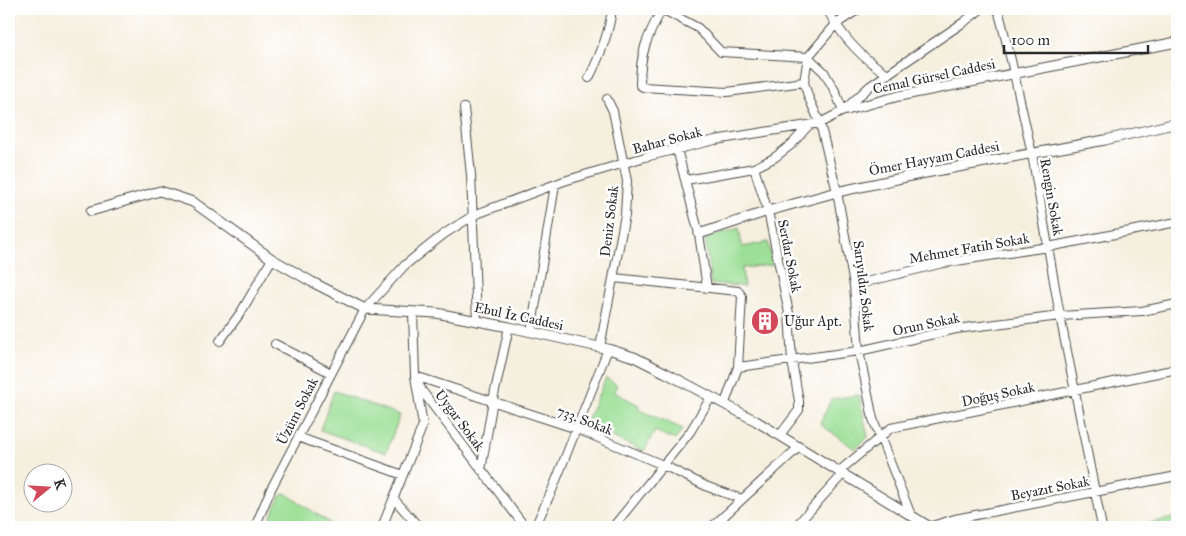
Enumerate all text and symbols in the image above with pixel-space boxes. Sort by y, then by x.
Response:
scale bar [1004,22,1147,54]
text: 100 m [1011,31,1051,49]
street label: Cemal Gürsel Caddesi [871,55,997,98]
street label: Bahar Sokak [631,123,704,158]
street label: Ömer Hayyam Caddesi [867,136,1001,179]
street label: Rengin Sokak [1036,157,1067,238]
street label: Deniz Sokak [597,184,622,258]
street label: Serdar Sokak [774,218,805,295]
street label: Mehmet Fatih Sokak [908,229,1031,267]
street label: Sarıyıldız Sokak [849,240,878,333]
street label: Ebul İz Caddesi [473,298,565,334]
building icon: Uğur Apt. [750,306,780,336]
street label: Orun Sokak [891,309,962,340]
place label: Uğur Apt. [784,313,842,330]
street label: Üzüm Sokak [271,373,322,448]
street label: Doğuş Sokak [960,378,1037,411]
street label: Uygar Sokak [431,386,488,455]
street label: 733. Sokak [554,402,616,439]
north arrow [22,464,72,514]
street label: Beyazıt Sokak [1009,472,1091,504]
text: K [50,477,70,492]

